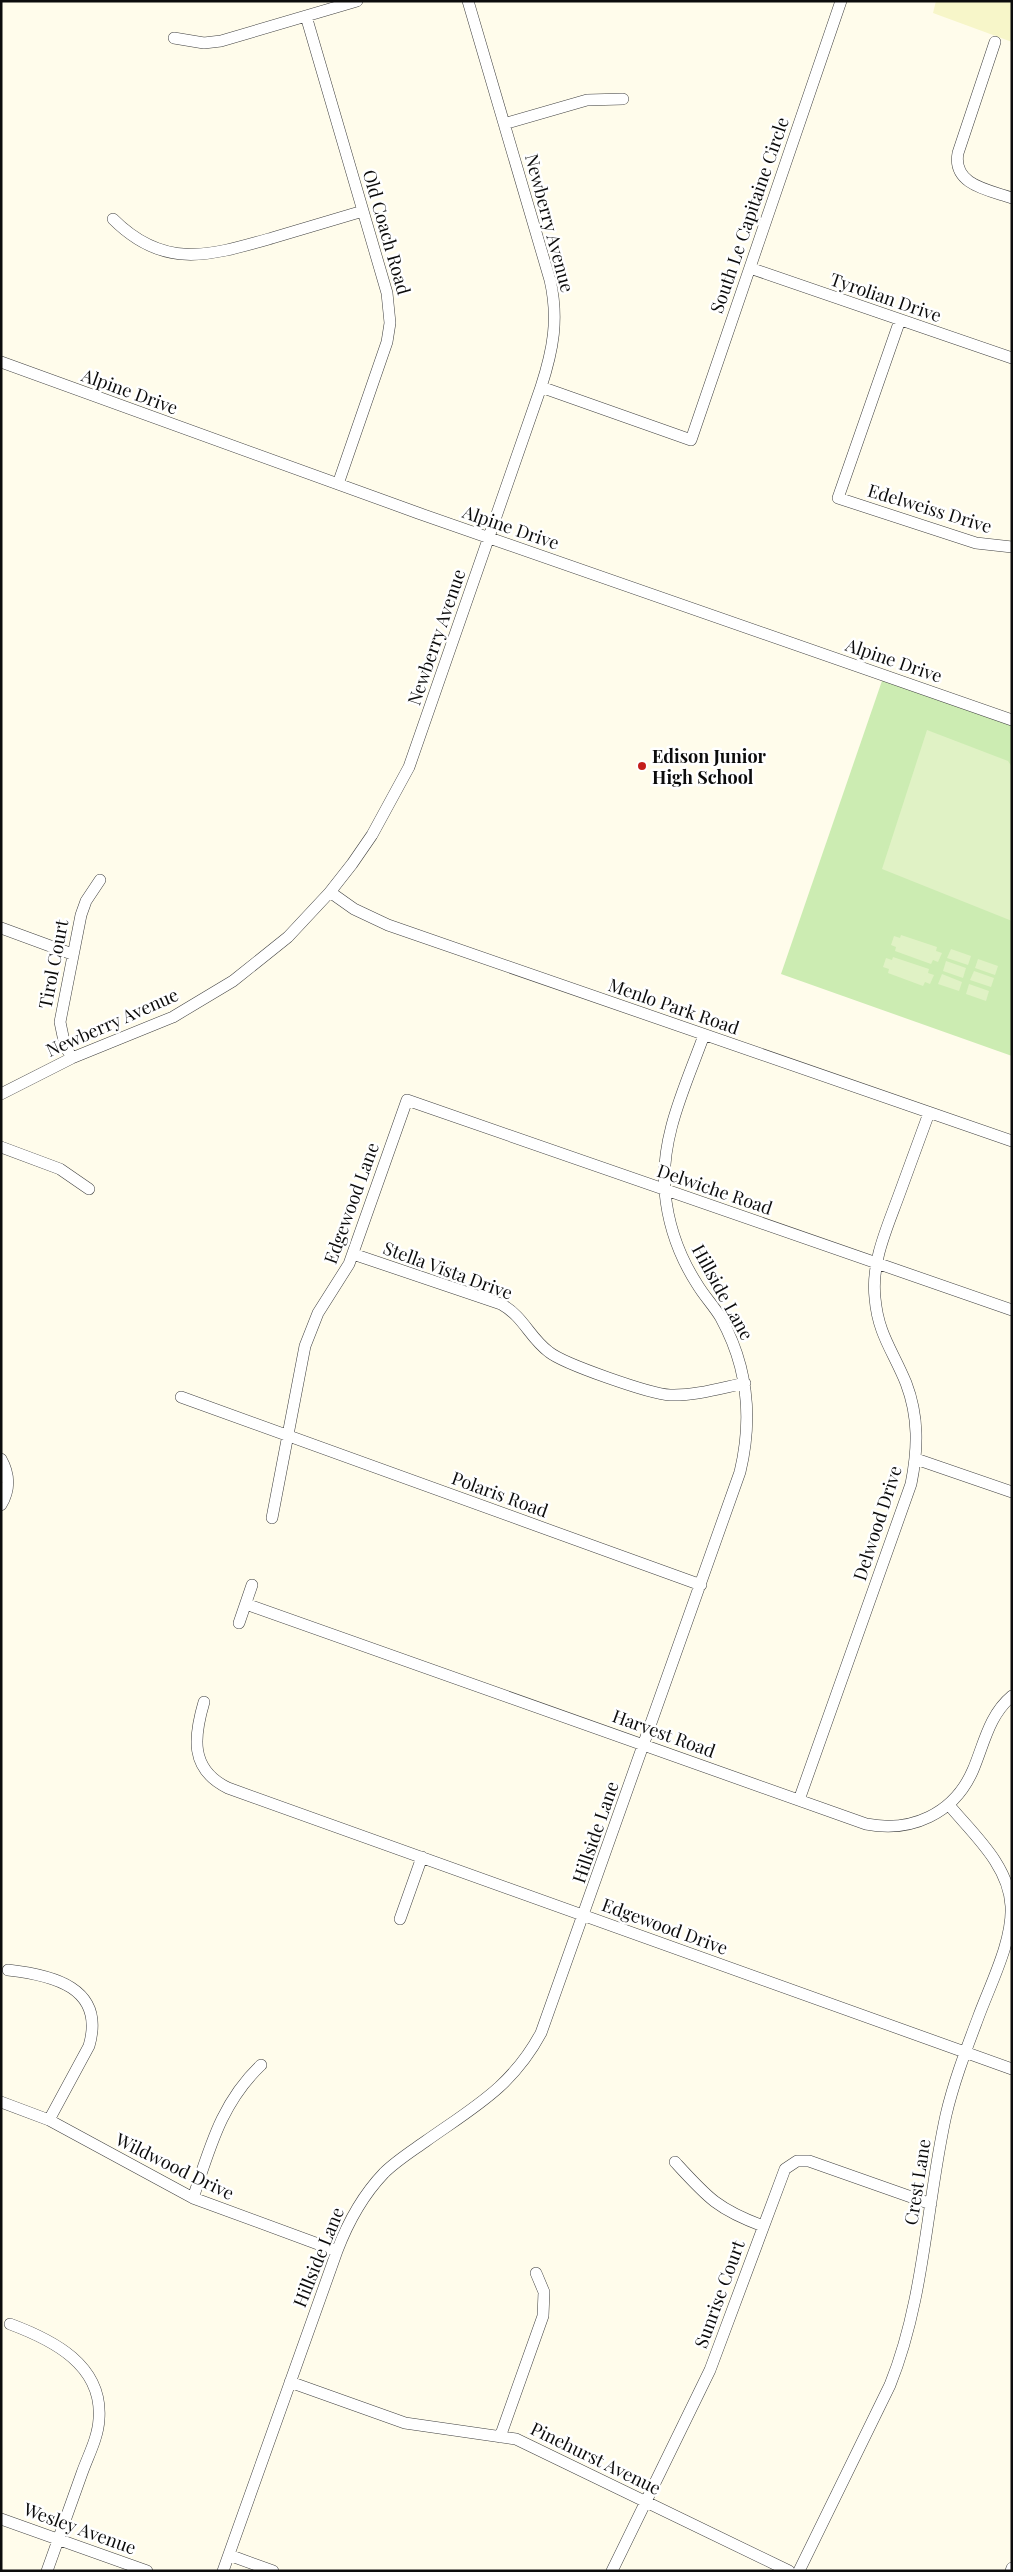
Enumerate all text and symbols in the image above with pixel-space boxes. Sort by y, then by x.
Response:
street label: South Le Capitaine Circle [704,114,794,316]
street label: Newberry Avenue [520,151,580,295]
street label: Old Coach Road [358,167,416,298]
street label: Tyrolian Drive [827,267,945,327]
street label: Alpine Drive [78,362,181,419]
street label: Edelweiss Drive [865,478,995,538]
street label: Alpine Drive [459,499,562,555]
street label: Newberry Avenue [401,566,471,708]
street label: Alpine Drive [842,632,945,688]
place label: Edison Junior High School [652,744,767,789]
marker: Edison Junior High School [636,760,648,772]
street label: Tirol Court [33,917,74,1011]
street label: Menlo Park Road [605,972,743,1040]
street label: Newberry Avenue [42,982,182,1062]
street label: Edgewood Lane [318,1139,384,1267]
street label: Delwiche Road [654,1158,776,1220]
street label: Stella Vista Drive [380,1235,516,1305]
street label: Hillside Lane [687,1240,759,1344]
street label: Delwood Drive [847,1462,907,1584]
street label: Polaris Road [448,1465,552,1523]
street label: Harvest Road [609,1703,719,1763]
street label: Hillside Lane [566,1778,624,1886]
street label: Edgewood Drive [599,1892,731,1960]
street label: Wildwood Drive [111,2127,238,2205]
street label: Crest Lane [898,2137,936,2227]
street label: Hillside Lane [287,2203,349,2311]
street label: Sunrise Court [688,2236,750,2351]
street label: Pinehurst Avenue [527,2416,665,2500]
street label: Wesley Avenue [20,2496,140,2559]

